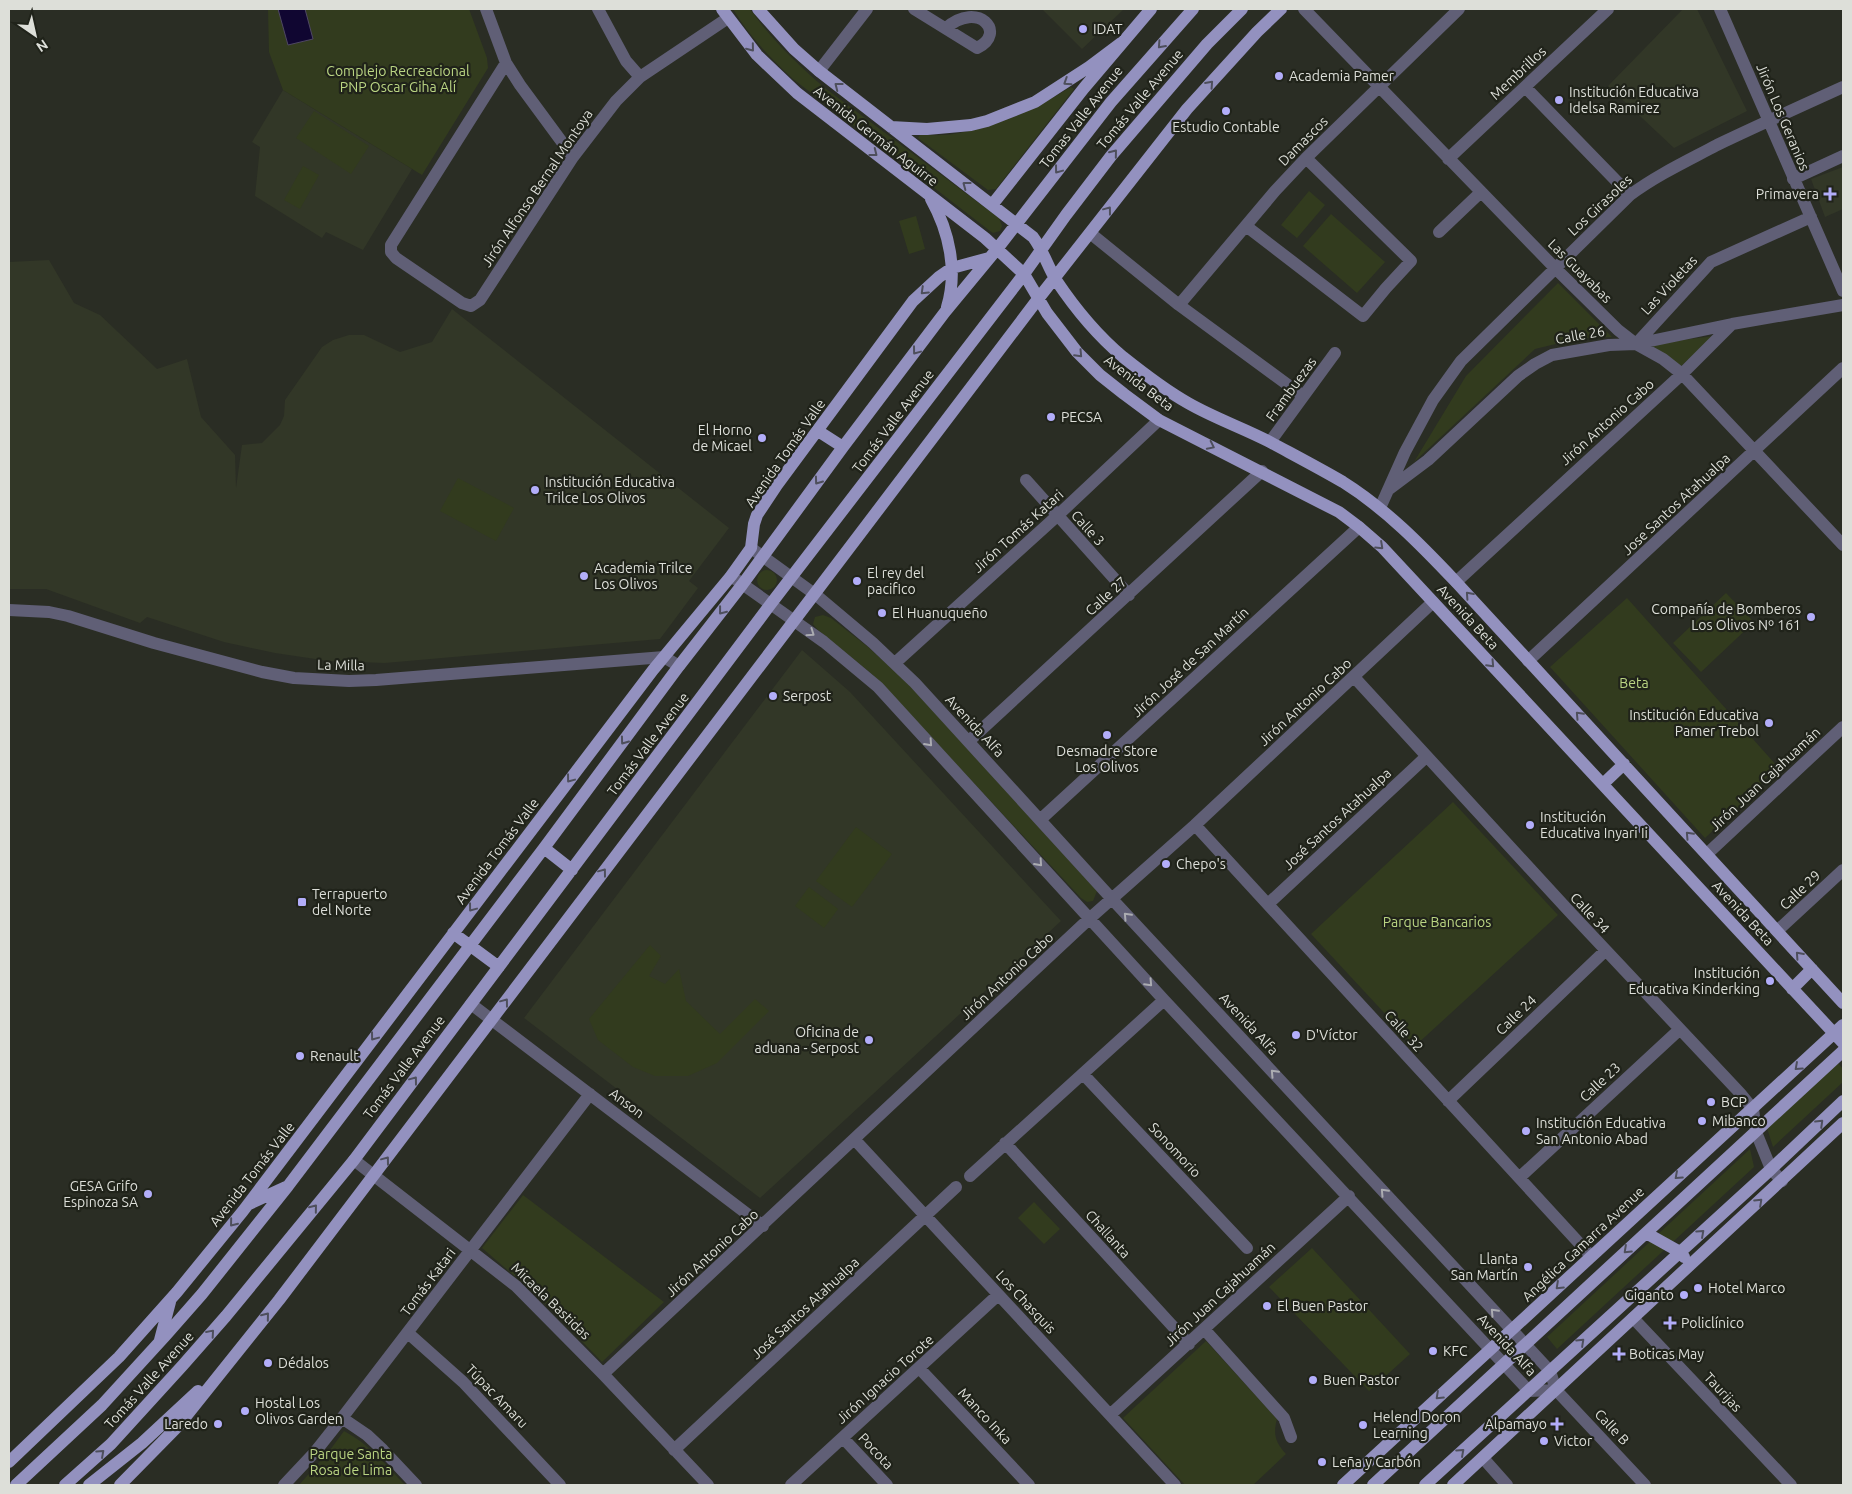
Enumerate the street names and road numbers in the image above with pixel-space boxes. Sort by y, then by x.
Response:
street label: Membrillos [1487,43,1549,103]
street label: Tomás Valle Avenue [1094,46,1186,152]
street label: Jirón Los Geranios [1753,61,1813,173]
street label: Tomas Valle Avenue [1036,63,1126,171]
street label: Avenida Germán Aguirre [811,83,941,189]
street label: Jirón Alfonso Bernal Montoya [478,106,596,270]
street label: Damascos [1275,113,1331,169]
street label: Los Girasoles [1565,171,1635,239]
street label: Las Guayabas [1545,236,1615,306]
street label: Las Violetas [1638,252,1700,318]
street label: Calle 26 [1554,323,1606,347]
street label: Avenida Beta [1101,352,1177,414]
street label: Frambuezas [1262,354,1320,424]
street label: Tomás Valle Avenue [849,366,937,476]
street label: Jirón Antonio Cabo [1557,376,1657,468]
street label: Avenida Tomás Valle [742,396,828,510]
street label: Jose Santos Atahualpa [1619,450,1733,558]
street label: Jirón Tomás Katari [970,486,1066,576]
street label: Calle 3 [1068,507,1108,549]
street label: Calle 27 [1082,573,1130,619]
street label: Avenida Beta [1434,581,1502,653]
street label: Jirón José de San Martín [1128,604,1252,720]
street label: Jirón Antonio Cabo [1255,655,1355,749]
street label: La Milla [317,657,365,673]
street label: Tomás Valle Avenue [604,689,692,799]
street label: Avenida Alfa [942,692,1008,760]
street label: Jirón Juan Cajahuamán [1706,724,1824,834]
street label: José Santos Atahualpa [1280,765,1394,873]
street label: Avenida Tomás Valle [452,795,542,907]
street label: Calle 29 [1776,867,1824,913]
street label: Avenida Beta [1709,877,1777,949]
street label: Calle 34 [1567,889,1613,937]
street label: Jirón Antonio Cabo [957,929,1057,1023]
street label: Avenida Alfa [1216,990,1282,1058]
street label: Calle 24 [1493,992,1540,1038]
street label: Calle 32 [1381,1007,1427,1055]
street label: Tomás Valle Avenue [360,1012,448,1122]
street label: Calle 23 [1576,1059,1624,1105]
street label: Anson [606,1085,648,1121]
street label: Avenida Tomás Valle [206,1119,298,1229]
street label: Sonomorio [1146,1119,1204,1181]
street label: Angélica Gamarra Avenue [1519,1183,1647,1305]
street label: Jirón Antonio Cabo [662,1206,762,1300]
street label: Challanta [1082,1207,1134,1261]
street label: Jirón Juan Cajahuamán [1161,1239,1279,1349]
street label: Tomás Katari [397,1245,459,1319]
street label: José Santos Atahualpa [748,1254,862,1362]
street label: Micaela Bastidas [508,1259,594,1343]
street label: Los Chasquis [993,1267,1059,1337]
street label: Avenida Alfa [1474,1311,1540,1379]
street label: Tomás Valle Avenue [101,1328,197,1432]
street label: Jirón Ignacio Torote [833,1331,937,1427]
street label: Túpac Amaru [463,1361,531,1431]
street label: Taurijas [1701,1369,1745,1415]
street label: Manco Inka [955,1385,1015,1447]
street label: Calle B [1592,1406,1633,1448]
street label: Pocota [855,1430,897,1472]

